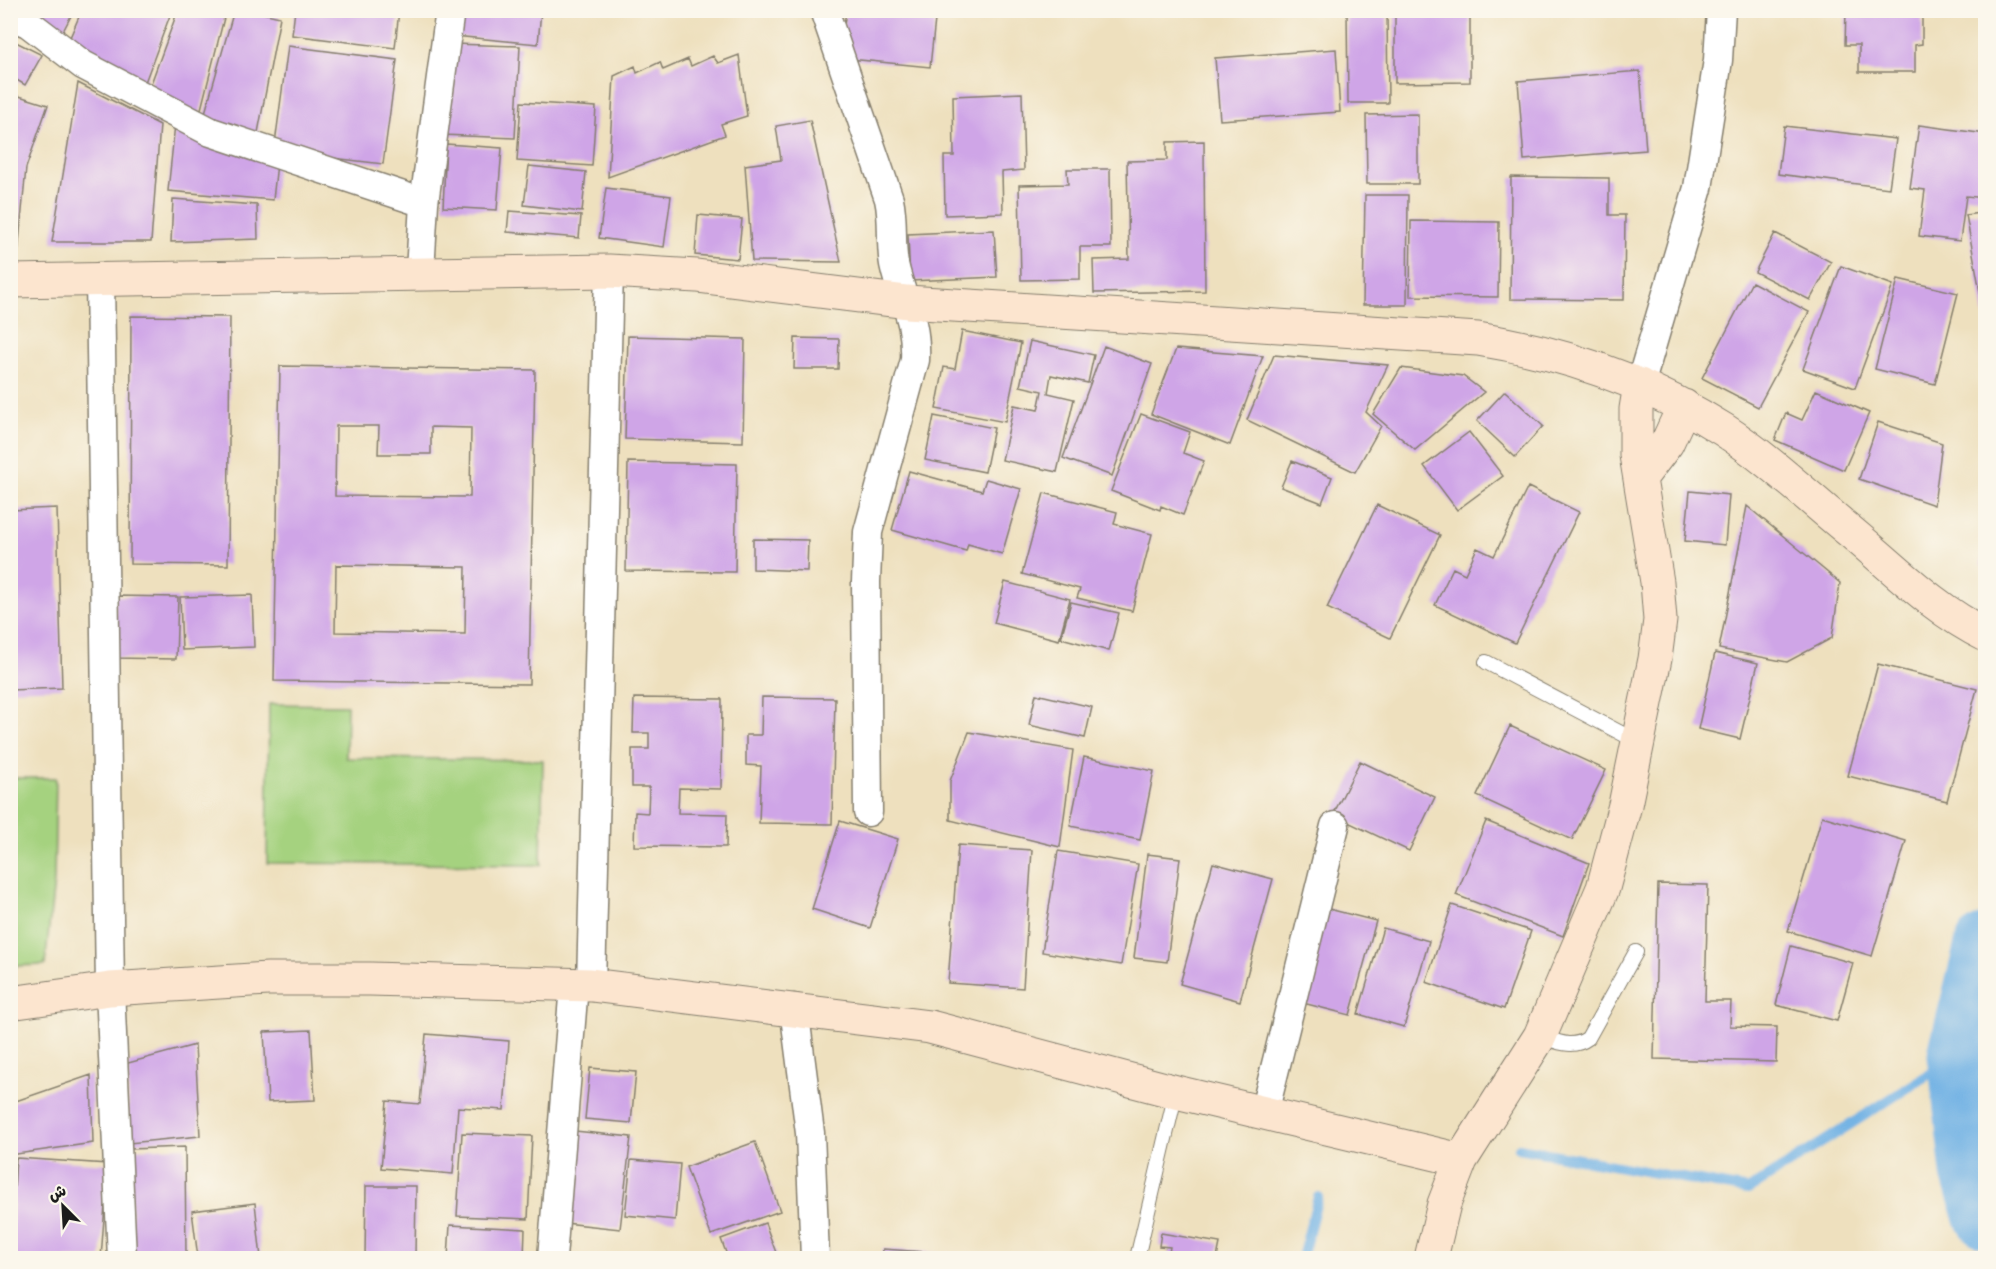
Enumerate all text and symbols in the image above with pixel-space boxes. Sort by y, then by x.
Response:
north arrow [33,1176,93,1236]
text: ش [44,1177,69,1206]

